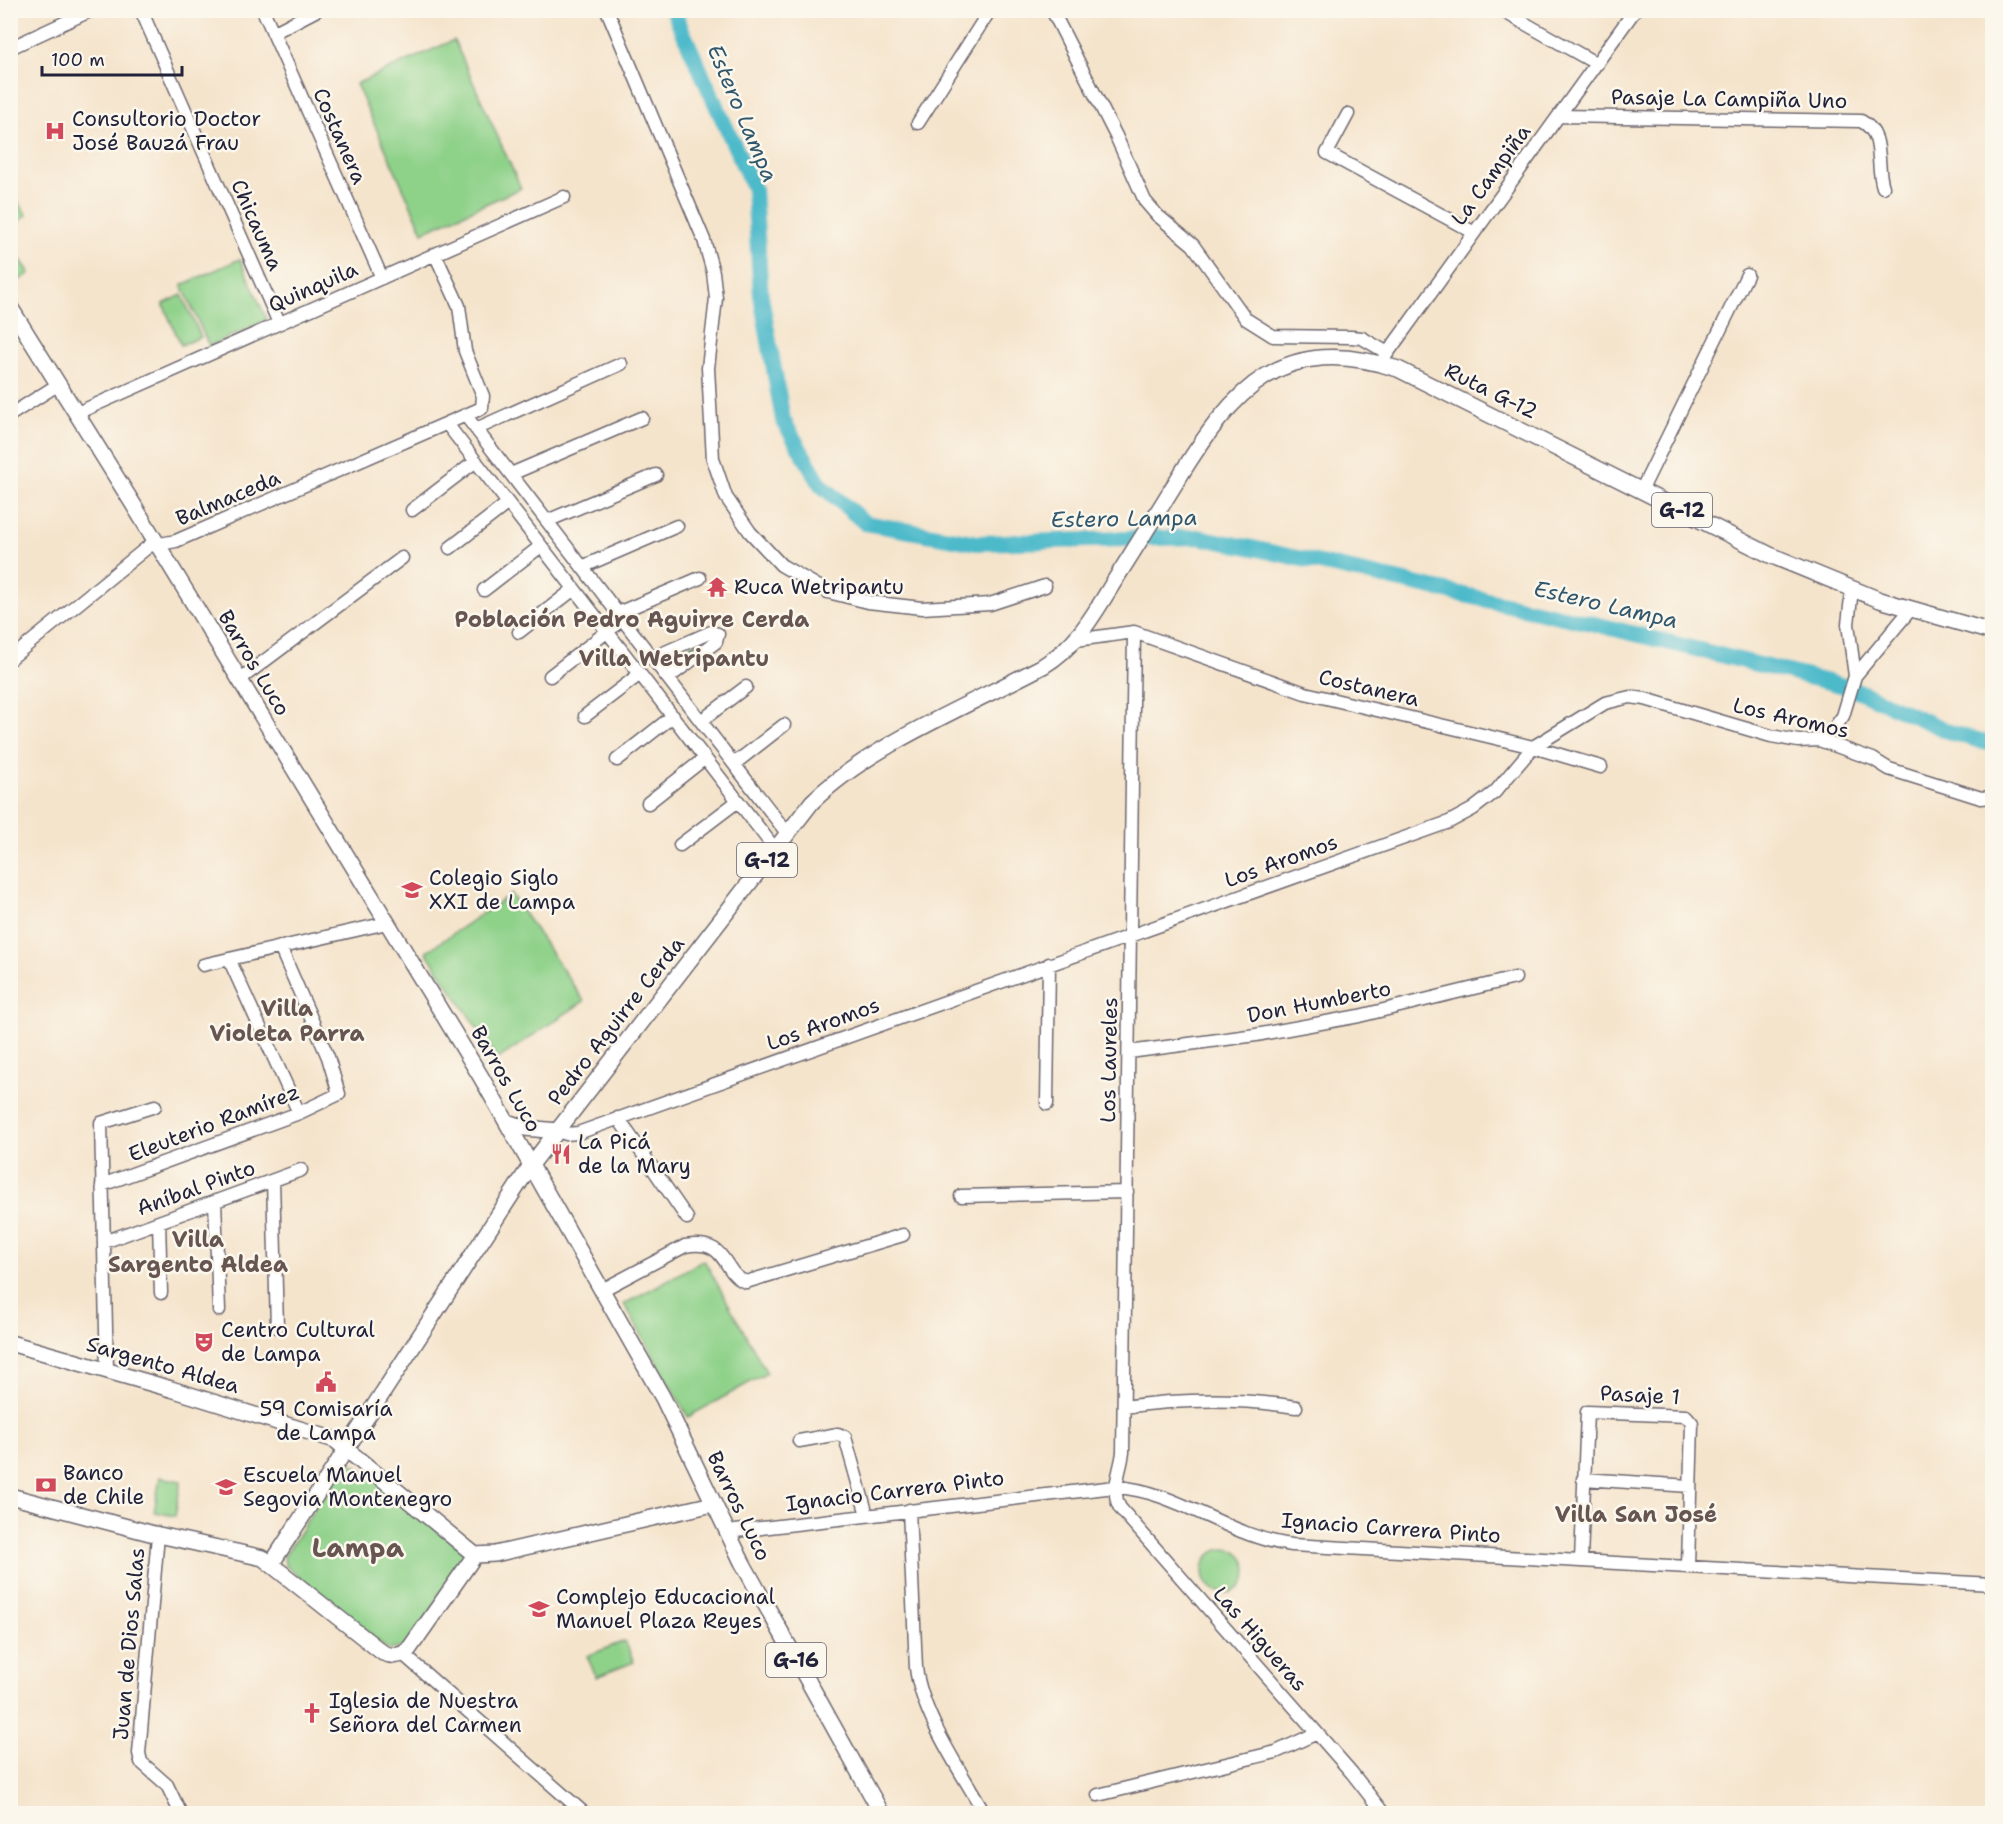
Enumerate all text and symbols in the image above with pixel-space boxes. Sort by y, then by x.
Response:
scale bar [42,39,182,77]
water label: Estero Lampa [700,40,785,187]
text: 100 m [51,48,105,72]
street label: Pasaje La Campiña Uno [1611,83,1847,115]
street label: Costanera [306,84,374,188]
place label: Consultorio Doctor José Bauzá Frau [72,105,261,157]
hospital icon: Consultorio Doctor José Bauzá Frau [43,119,67,143]
street label: La Campiña [1445,119,1537,231]
street label: Chicauma [224,175,290,275]
street label: Quinquila [264,255,362,319]
street label: Ruta G-12 [1440,356,1542,426]
street label: Balmaceda [172,463,284,533]
road number: G-12 [1652,493,1712,527]
water label: Estero Lampa [1050,503,1198,534]
place label: Ruca Wetripantu [734,573,904,601]
water label: Estero Lampa [1531,574,1681,635]
temple icon: Ruca Wetripantu [705,575,729,599]
street label: Barros Luco [211,605,297,721]
district label: Población Pedro Aguirre Cerda [455,605,809,634]
district label: Villa Wetripantu [579,644,769,673]
street label: Costanera [1316,663,1422,713]
street label: Los Aromos [1730,691,1852,745]
street label: Los Aromos [1221,828,1341,894]
road number: G-12 [737,843,797,877]
place label: Colegio Siglo XXI de Lampa [429,864,575,916]
school or university icon: Colegio Siglo XXI de Lampa [400,878,424,902]
street label: Pedro Aguirre Cerda [541,931,691,1111]
street label: Don Humberto [1245,974,1393,1030]
street label: Los Aromos [763,991,883,1057]
district label: Villa Violeta Parra [209,994,365,1048]
street label: Los Laureles [1094,997,1124,1123]
street label: Barros Luco [464,1021,548,1137]
street label: Eleuterio Ramírez [125,1078,303,1168]
place label: La Picá de la Mary [578,1128,691,1180]
restaurant icon: La Picá de la Mary [549,1142,573,1166]
street label: Aníbal Pinto [133,1154,259,1222]
district label: Villa Sargento Aldea [108,1225,288,1279]
place label: Centro Cultural de Lampa [221,1316,375,1368]
street label: Sargento Aldea [83,1330,243,1400]
theatre icon: Centro Cultural de Lampa [192,1330,216,1354]
public building icon: 59 Comisaría de Lampa [314,1370,338,1394]
street label: Pasaje 1 [1599,1379,1681,1411]
place label: 59 Comisaría de Lampa [259,1395,393,1447]
street label: Barros Luco [700,1447,778,1565]
place label: Banco de Chile [63,1459,144,1511]
place label: Escuela Manuel Segovia Montenegro [243,1461,452,1513]
street label: Ignacio Carrera Pinto [784,1464,1006,1518]
bank icon: Banco de Chile [34,1473,58,1497]
school or university icon: Escuela Manuel Segovia Montenegro [214,1475,238,1499]
district label: Villa San José [1555,1500,1717,1529]
street label: Ignacio Carrera Pinto [1280,1506,1502,1550]
district label: Lampa [312,1529,405,1566]
street label: Juan de Dios Salas [107,1547,151,1741]
street label: Las Higueras [1207,1580,1313,1698]
place label: Complejo Educacional Manuel Plaza Reyes [556,1583,776,1635]
school or university icon: Complejo Educacional Manuel Plaza Reyes [527,1597,551,1621]
road number: G-16 [766,1643,826,1677]
place label: Iglesia de Nuestra Señora del Carmen [329,1687,522,1739]
church icon: Iglesia de Nuestra Señora del Carmen [300,1701,324,1725]

